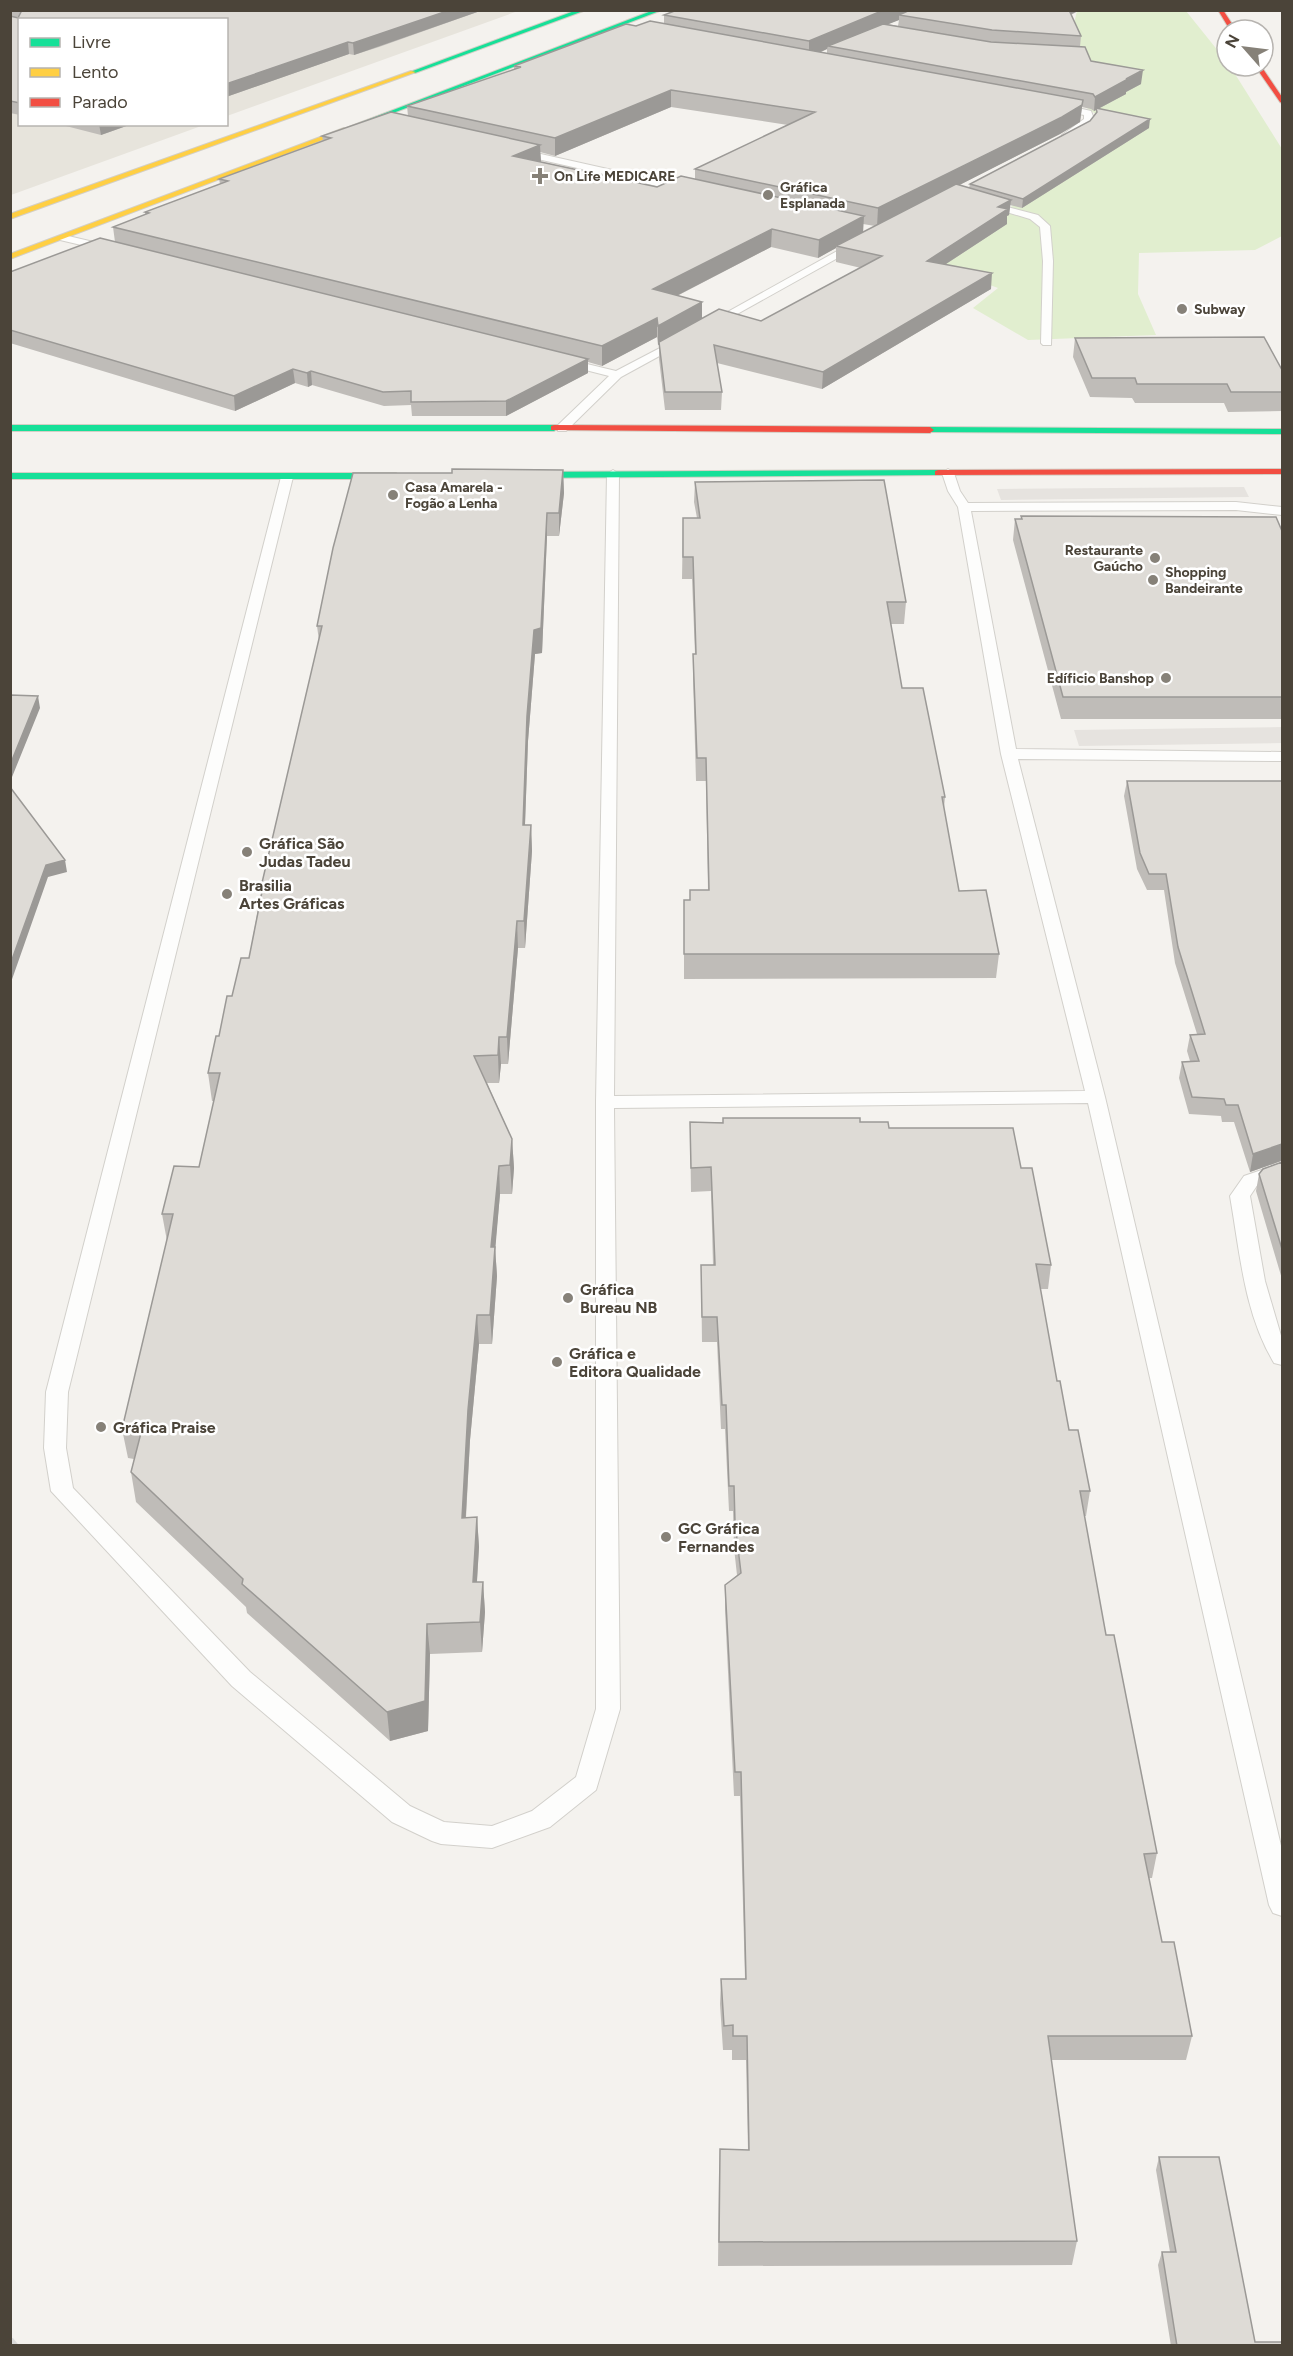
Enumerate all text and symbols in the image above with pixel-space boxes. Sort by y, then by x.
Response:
legend [18,18,228,126]
north arrow [1215,18,1275,78]
text: Livre [72,31,111,53]
text: N [1221,31,1243,51]
text: Lento [72,61,118,83]
text: Parado [72,91,128,113]
marker: On Life MEDICARE [531,167,549,185]
place label: On Life MEDICARE [554,168,675,185]
place label: Gráfica Esplanada [780,179,845,212]
marker: Gráfica Esplanada [761,188,775,202]
place label: Subway [1194,301,1246,318]
marker: Subway [1175,302,1189,316]
place label: Casa Amarela - Fogão a Lenha [405,479,503,512]
marker: Casa Amarela - Fogão a Lenha [386,488,400,502]
place label: Restaurante Gaúcho [1065,542,1143,575]
marker: Restaurante Gaúcho [1148,551,1162,565]
place label: Shopping Bandeirante [1165,564,1243,597]
marker: Shopping Bandeirante [1146,573,1160,587]
place label: Edíficio Banshop [1047,670,1154,687]
marker: Edíficio Banshop [1159,671,1173,685]
place label: Gráfica São Judas Tadeu [259,834,351,871]
marker: Gráfica São Judas Tadeu [240,845,254,859]
place label: Brasilia Artes Gráficas [239,876,345,913]
marker: Brasilia Artes Gráficas [220,887,234,901]
place label: Gráfica Bureau NB [580,1280,658,1317]
marker: Gráfica Bureau NB [561,1291,575,1305]
place label: Gráfica e Editora Qualidade [569,1344,701,1381]
marker: Gráfica e Editora Qualidade [550,1355,564,1369]
place label: Gráfica Praise [113,1418,216,1437]
marker: Gráfica Praise [94,1420,108,1434]
place label: GC Gráfica Fernandes [678,1519,759,1556]
marker: GC Gráfica Fernandes [659,1530,673,1544]

